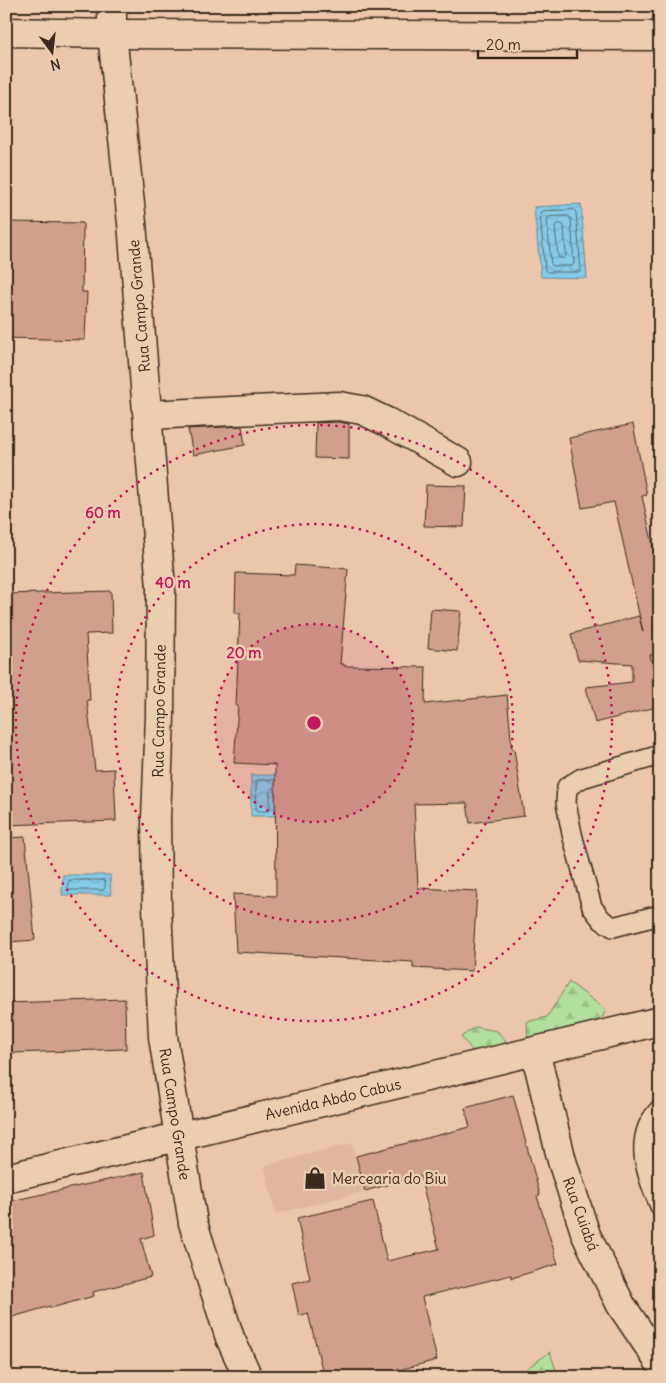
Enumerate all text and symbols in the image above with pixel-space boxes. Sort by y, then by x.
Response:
north arrow [28,28,78,78]
scale bar [478,28,577,60]
text: 20 m [486,35,521,54]
text: N [48,55,62,75]
street label: Rua Campo Grande [124,239,154,373]
text: 60 m [85,503,121,522]
text: 40 m [155,573,191,592]
text: 20 m [227,643,261,662]
street label: Rua Campo Grande [148,644,170,778]
centre of rings [305,714,323,732]
street label: Rua Campo Grande [155,1047,195,1181]
street label: Avenida Abdo Cabus [263,1074,403,1124]
shop icon: Mercearia do Biu [302,1165,328,1191]
place label: Mercearia do Biu [332,1169,447,1188]
street label: Rua Cuiabá [559,1174,603,1254]

